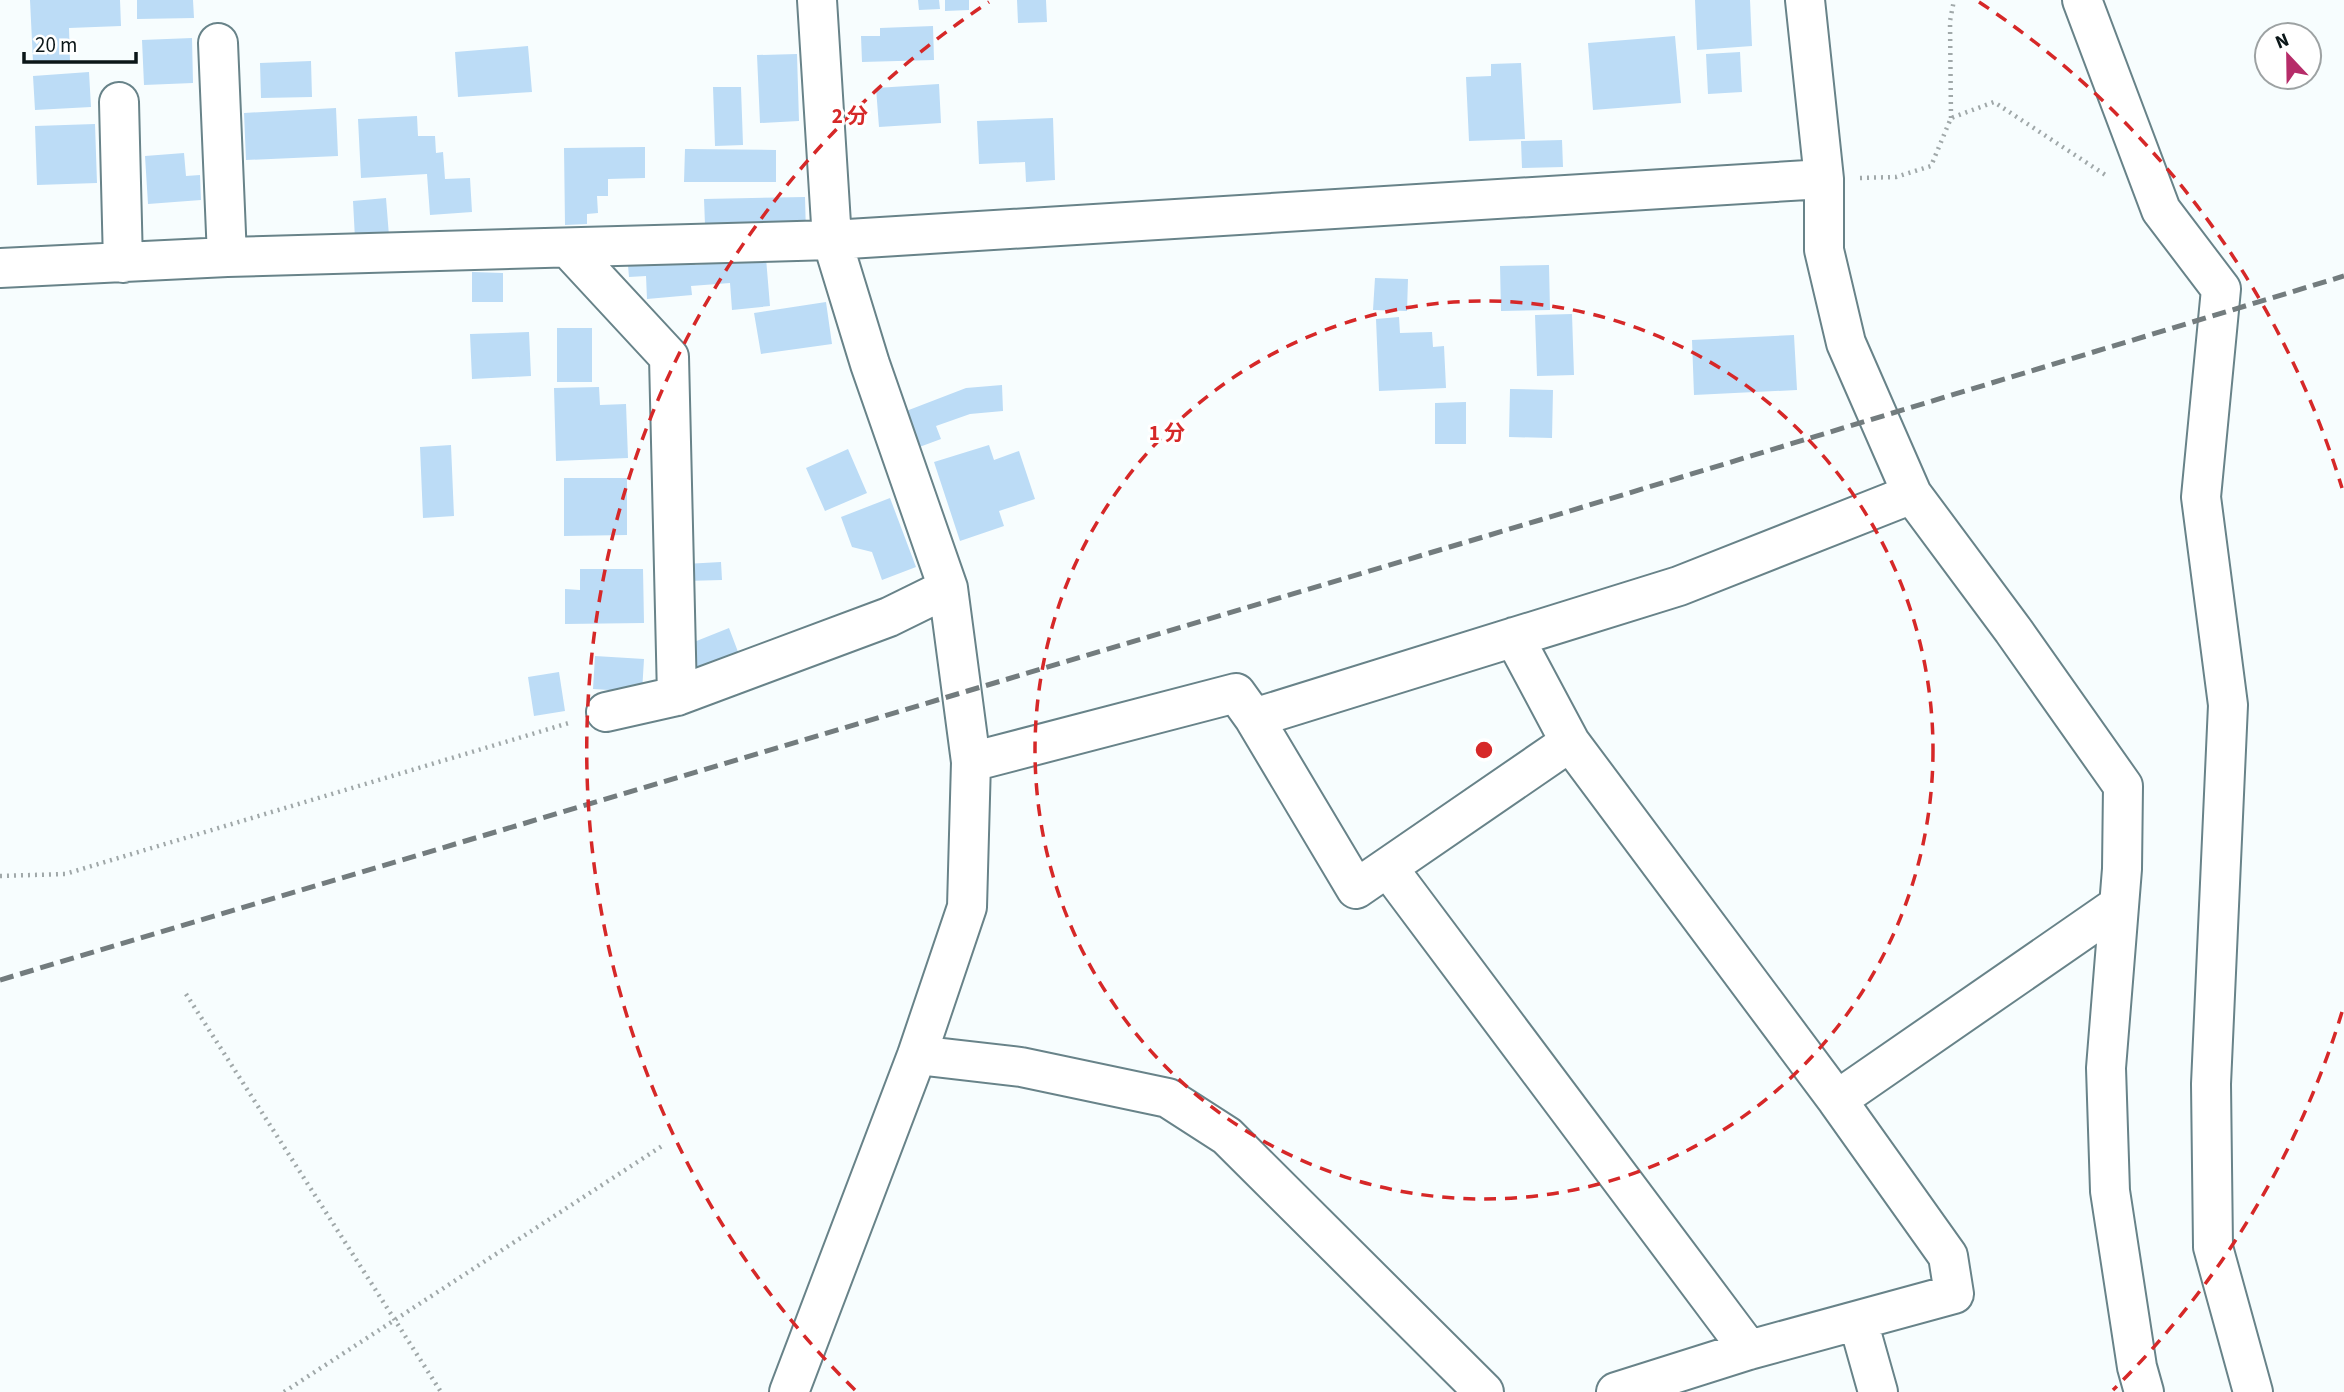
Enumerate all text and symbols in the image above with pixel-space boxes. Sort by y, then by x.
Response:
scale bar [24,21,136,65]
north arrow [2253,21,2323,91]
text: N [2271,27,2293,57]
text: 20 m [35,30,77,60]
text: 2 分 [832,101,868,131]
text: 1 分 [1149,418,1185,448]
centre of rings [1472,738,1496,762]

